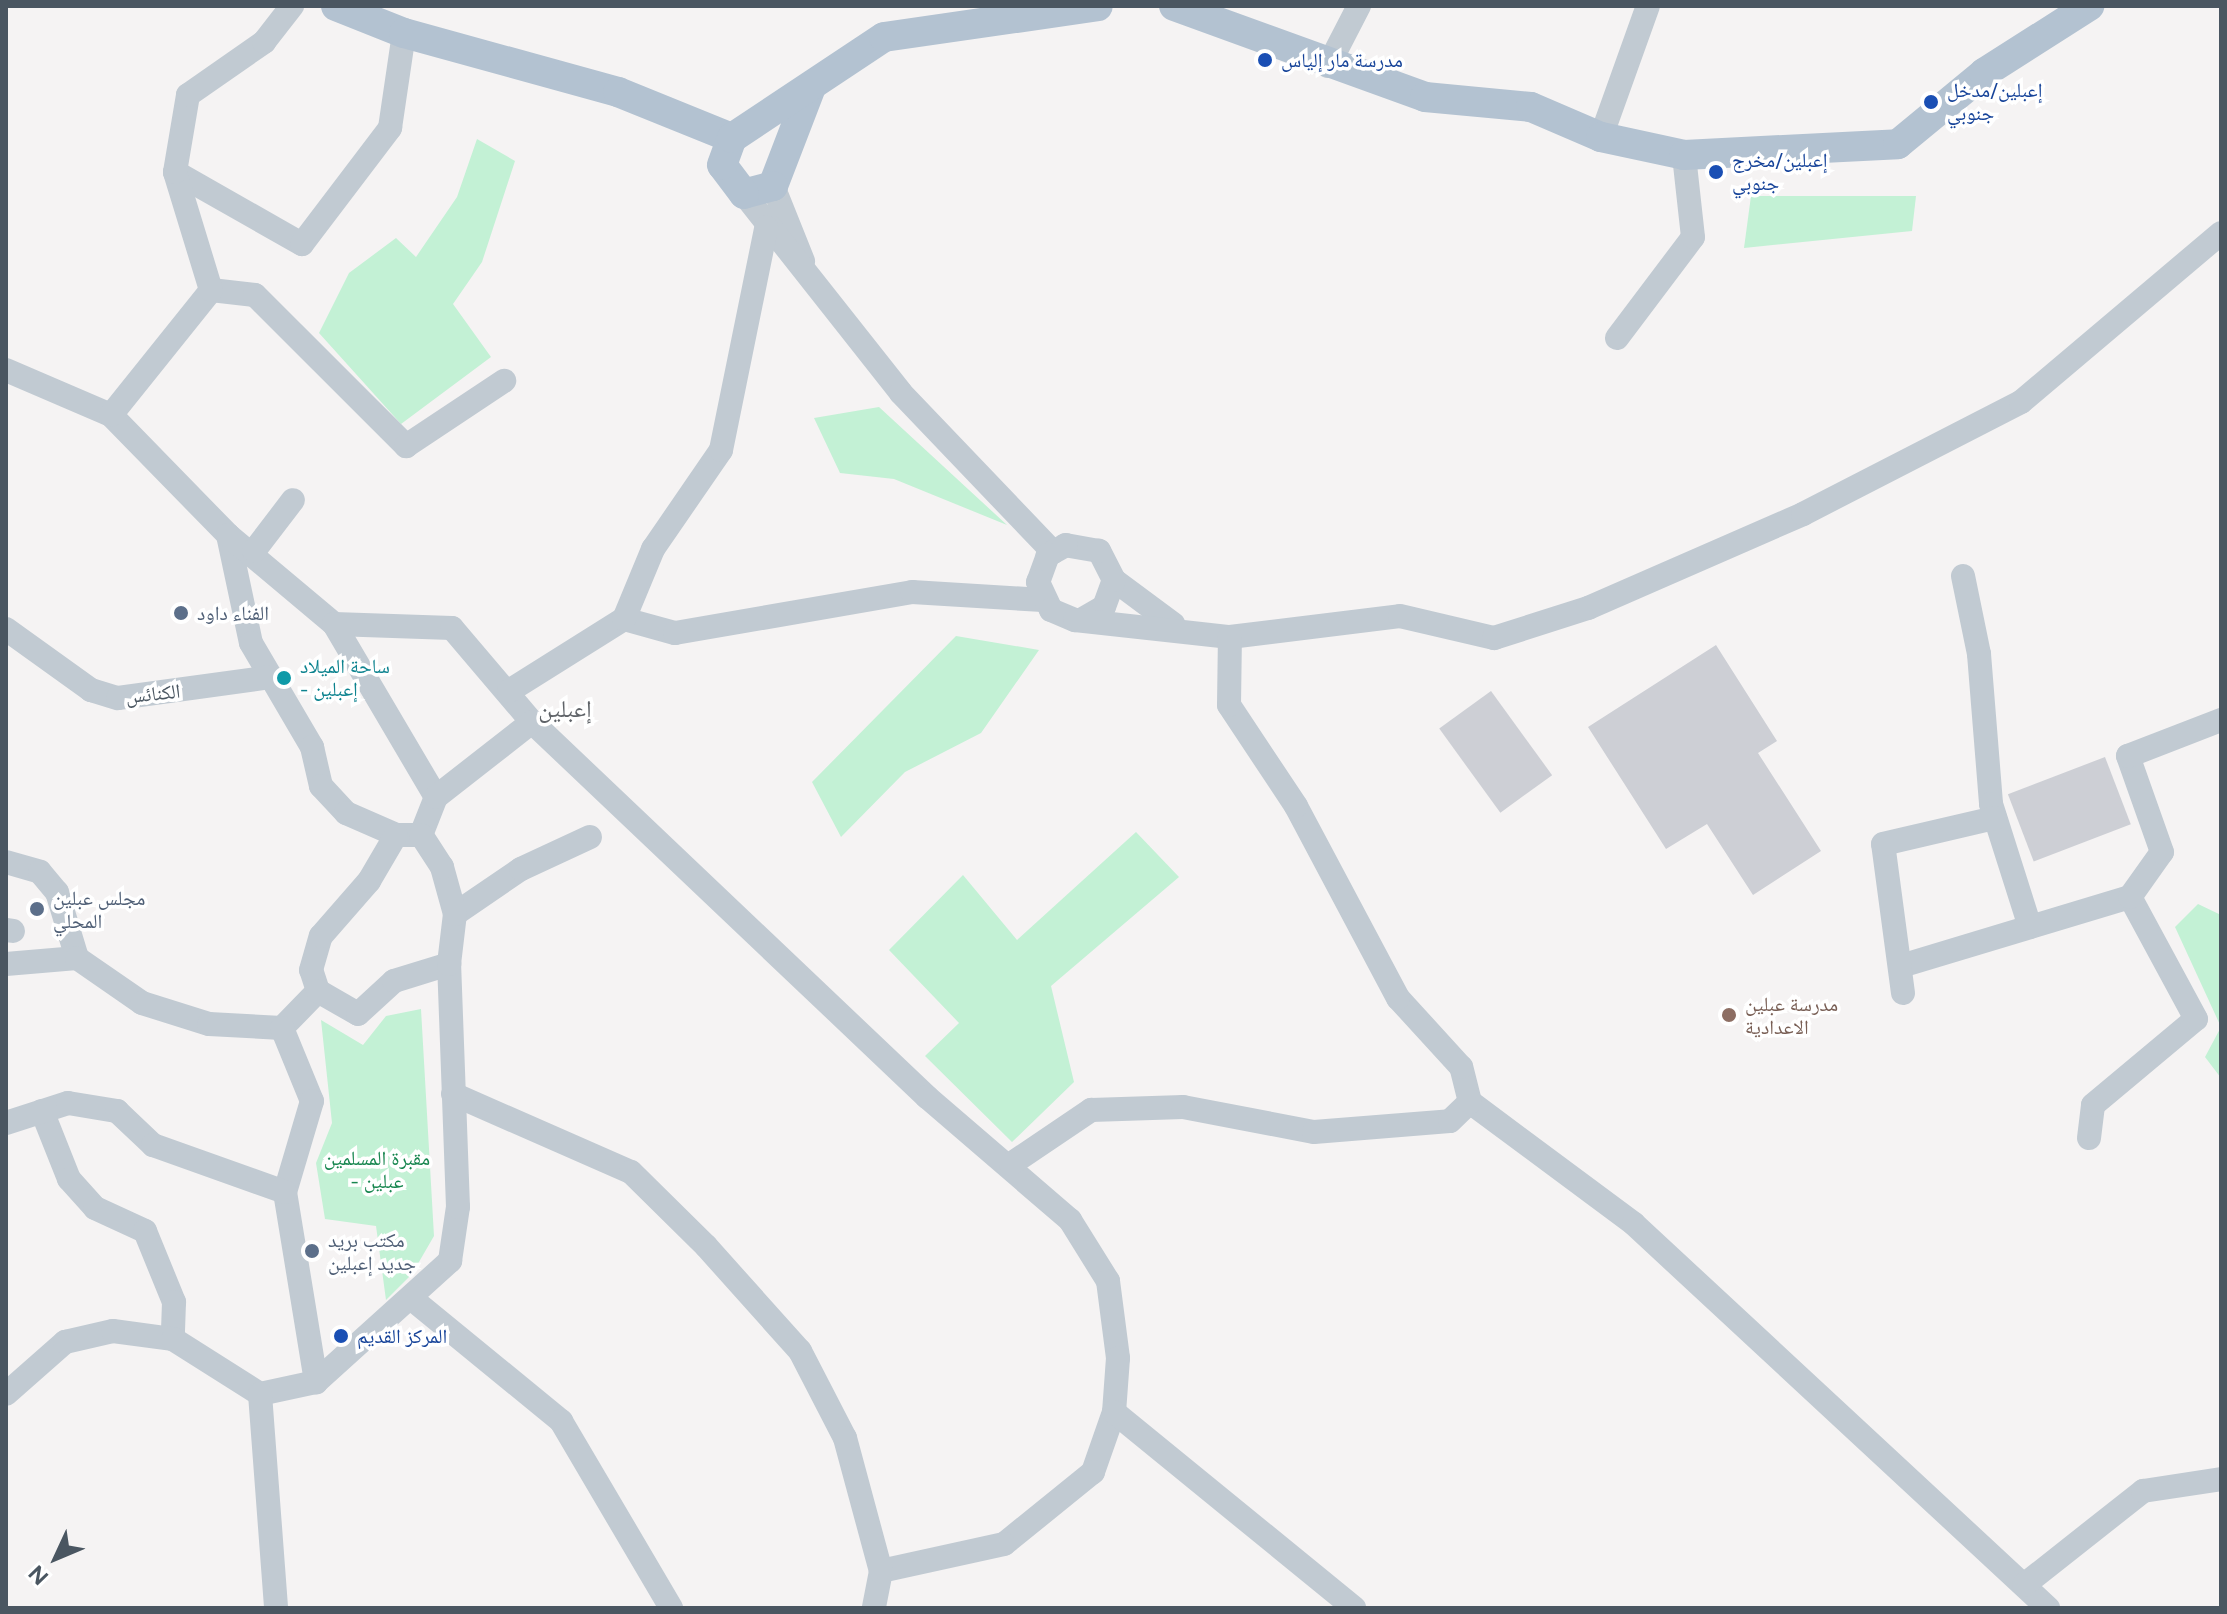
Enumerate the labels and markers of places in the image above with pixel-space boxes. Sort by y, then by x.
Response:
place label: مدرسة مار إلياس [1281,48,1403,72]
marker: مدرسة مار إلياس [1256,51,1274,69]
place label: إعبلين/مدخل جنوبي [1947,78,2042,125]
marker: إعبلين/مدخل جنوبي [1922,93,1940,111]
place label: إعبلين/مخرج جنوبي [1732,148,1828,195]
marker: إعبلين/مخرج جنوبي [1707,163,1725,181]
place label: الفناء داود [197,601,269,625]
marker: الفناء داود [172,604,190,622]
place label: ساحة الميلاد - إعبلين [300,654,390,701]
marker: ساحة الميلاد - إعبلين [275,669,293,687]
place label: مجلس عبلين المحلي [53,886,145,933]
marker: مجلس عبلين المحلي [28,900,46,918]
place label: مدرسة عبلين الاعدادية [1745,992,1838,1039]
marker: مدرسة عبلين الاعدادية [1720,1006,1738,1024]
place label: مكتب بريد جديد إعبلين [328,1228,416,1275]
marker: مكتب بريد جديد إعبلين [303,1242,321,1260]
place label: المركز القديم [357,1324,447,1348]
marker: المركز القديم [332,1327,350,1345]

